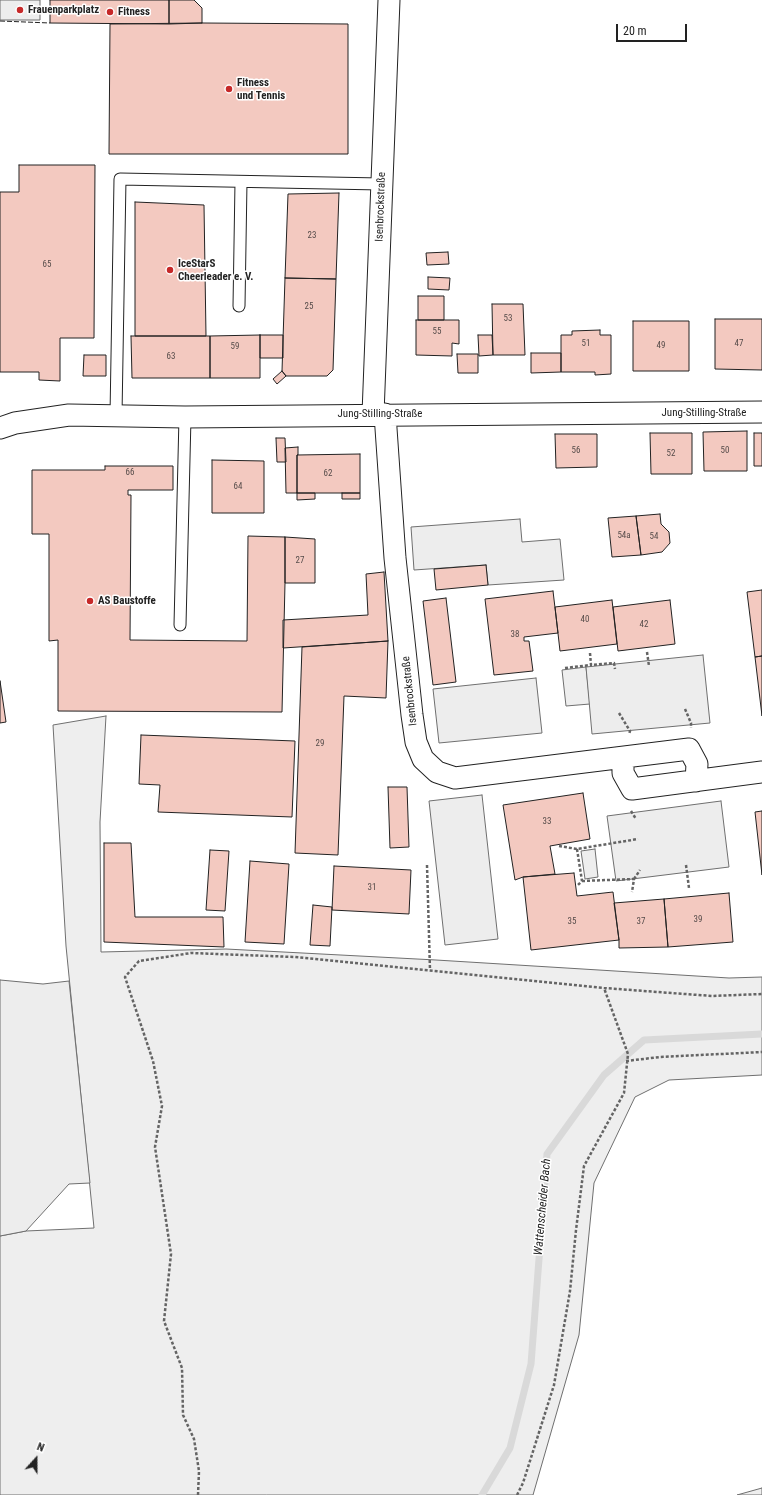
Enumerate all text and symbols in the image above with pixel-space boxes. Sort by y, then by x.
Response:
place label: Frauenparkplatz [28,3,99,17]
marker: Frauenparkplatz [15,5,25,15]
place label: Fitness [118,5,150,19]
marker: Fitness [105,7,115,17]
scale bar [618,16,689,42]
text: 20 m [623,24,647,38]
place label: Fitness und Tennis [237,76,285,102]
marker: Fitness und Tennis [224,84,234,94]
street label: Isenbrockstraße [373,172,389,242]
house number: 23 [308,231,316,241]
place label: IceStarS Cheerleader e. V. [178,257,253,283]
house number: 65 [43,260,51,270]
marker: IceStarS Cheerleader e. V. [165,265,175,275]
house number: 25 [305,302,313,312]
house number: 53 [504,314,512,324]
house number: 55 [433,327,441,337]
house number: 51 [582,339,590,349]
house number: 47 [735,339,743,349]
house number: 49 [657,341,665,351]
house number: 59 [231,342,239,352]
house number: 63 [167,352,175,362]
street label: Jung-Stilling-Straße [662,406,746,420]
street label: Jung-Stilling-Straße [338,407,422,421]
house number: 56 [572,446,580,456]
house number: 50 [721,446,729,456]
house number: 52 [667,449,675,459]
house number: 66 [126,468,134,478]
house number: 62 [324,469,332,479]
house number: 64 [234,482,242,492]
house number: 54a [617,531,631,541]
house number: 54 [650,532,658,542]
house number: 27 [296,556,304,566]
place label: AS Baustoffe [98,594,156,608]
marker: AS Baustoffe [85,596,95,606]
house number: 40 [581,615,589,625]
house number: 42 [640,620,648,630]
house number: 38 [511,630,519,640]
street label: Isenbrockstraße [400,655,420,727]
house number: 29 [316,739,324,749]
house number: 33 [543,817,551,827]
house number: 31 [368,883,376,893]
house number: 39 [694,915,702,925]
house number: 35 [568,917,576,927]
house number: 37 [637,917,645,927]
water label: Wattenscheider Bach [532,1158,554,1256]
north arrow [16,1439,56,1479]
text: N [35,1440,46,1455]

